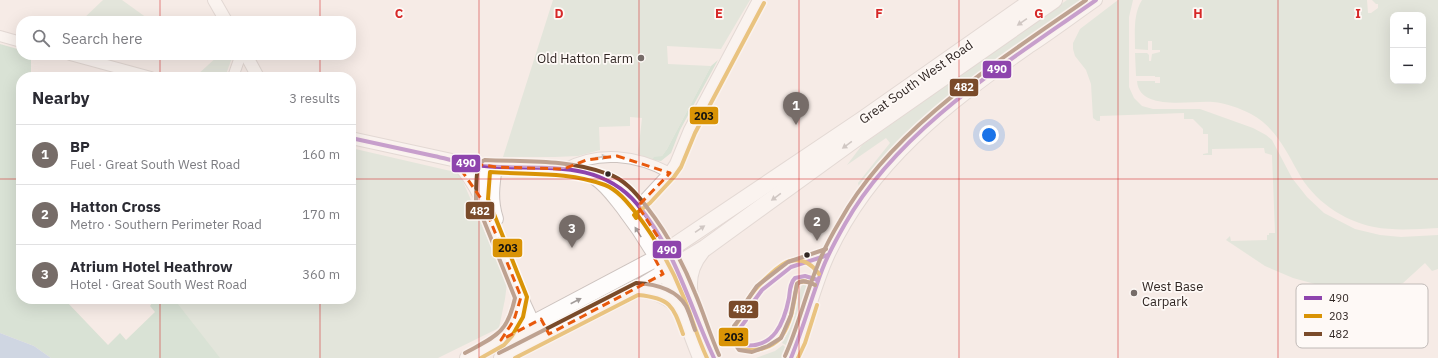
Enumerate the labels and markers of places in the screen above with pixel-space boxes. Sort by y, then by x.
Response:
place label: Old Hatton Farm [537,50,633,67]
marker: Old Hatton Farm [636,53,646,63]
pin: 1 [783,92,809,125]
unlabelled marker [603,169,613,179]
pin: 2 [804,208,830,241]
pin: 3 [559,215,585,248]
unlabelled marker [802,250,812,260]
place label: West Base Carpark [1142,278,1203,310]
marker: West Base Carpark [1129,288,1139,298]

